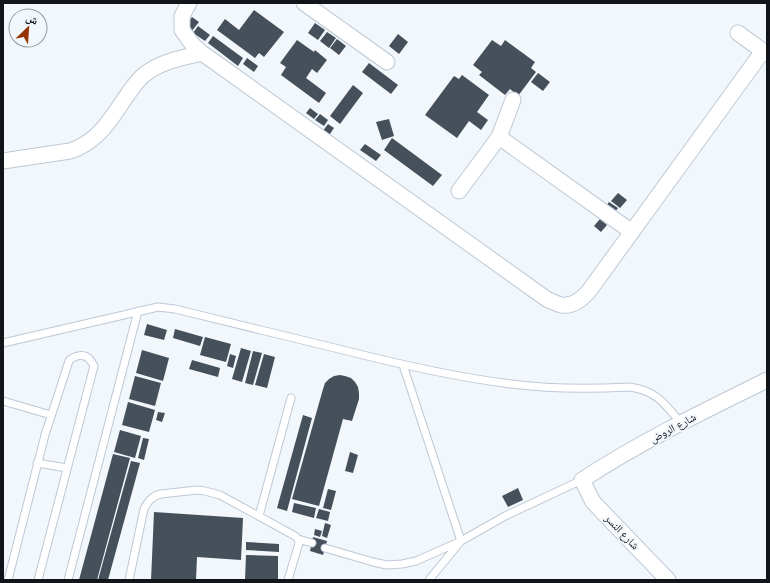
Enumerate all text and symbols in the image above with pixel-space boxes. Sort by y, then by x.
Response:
north arrow [8,8,48,48]
text: ش [24,10,41,29]
street label: شارع الروض [647,410,699,446]
street label: شارع النسر [601,510,643,553]

